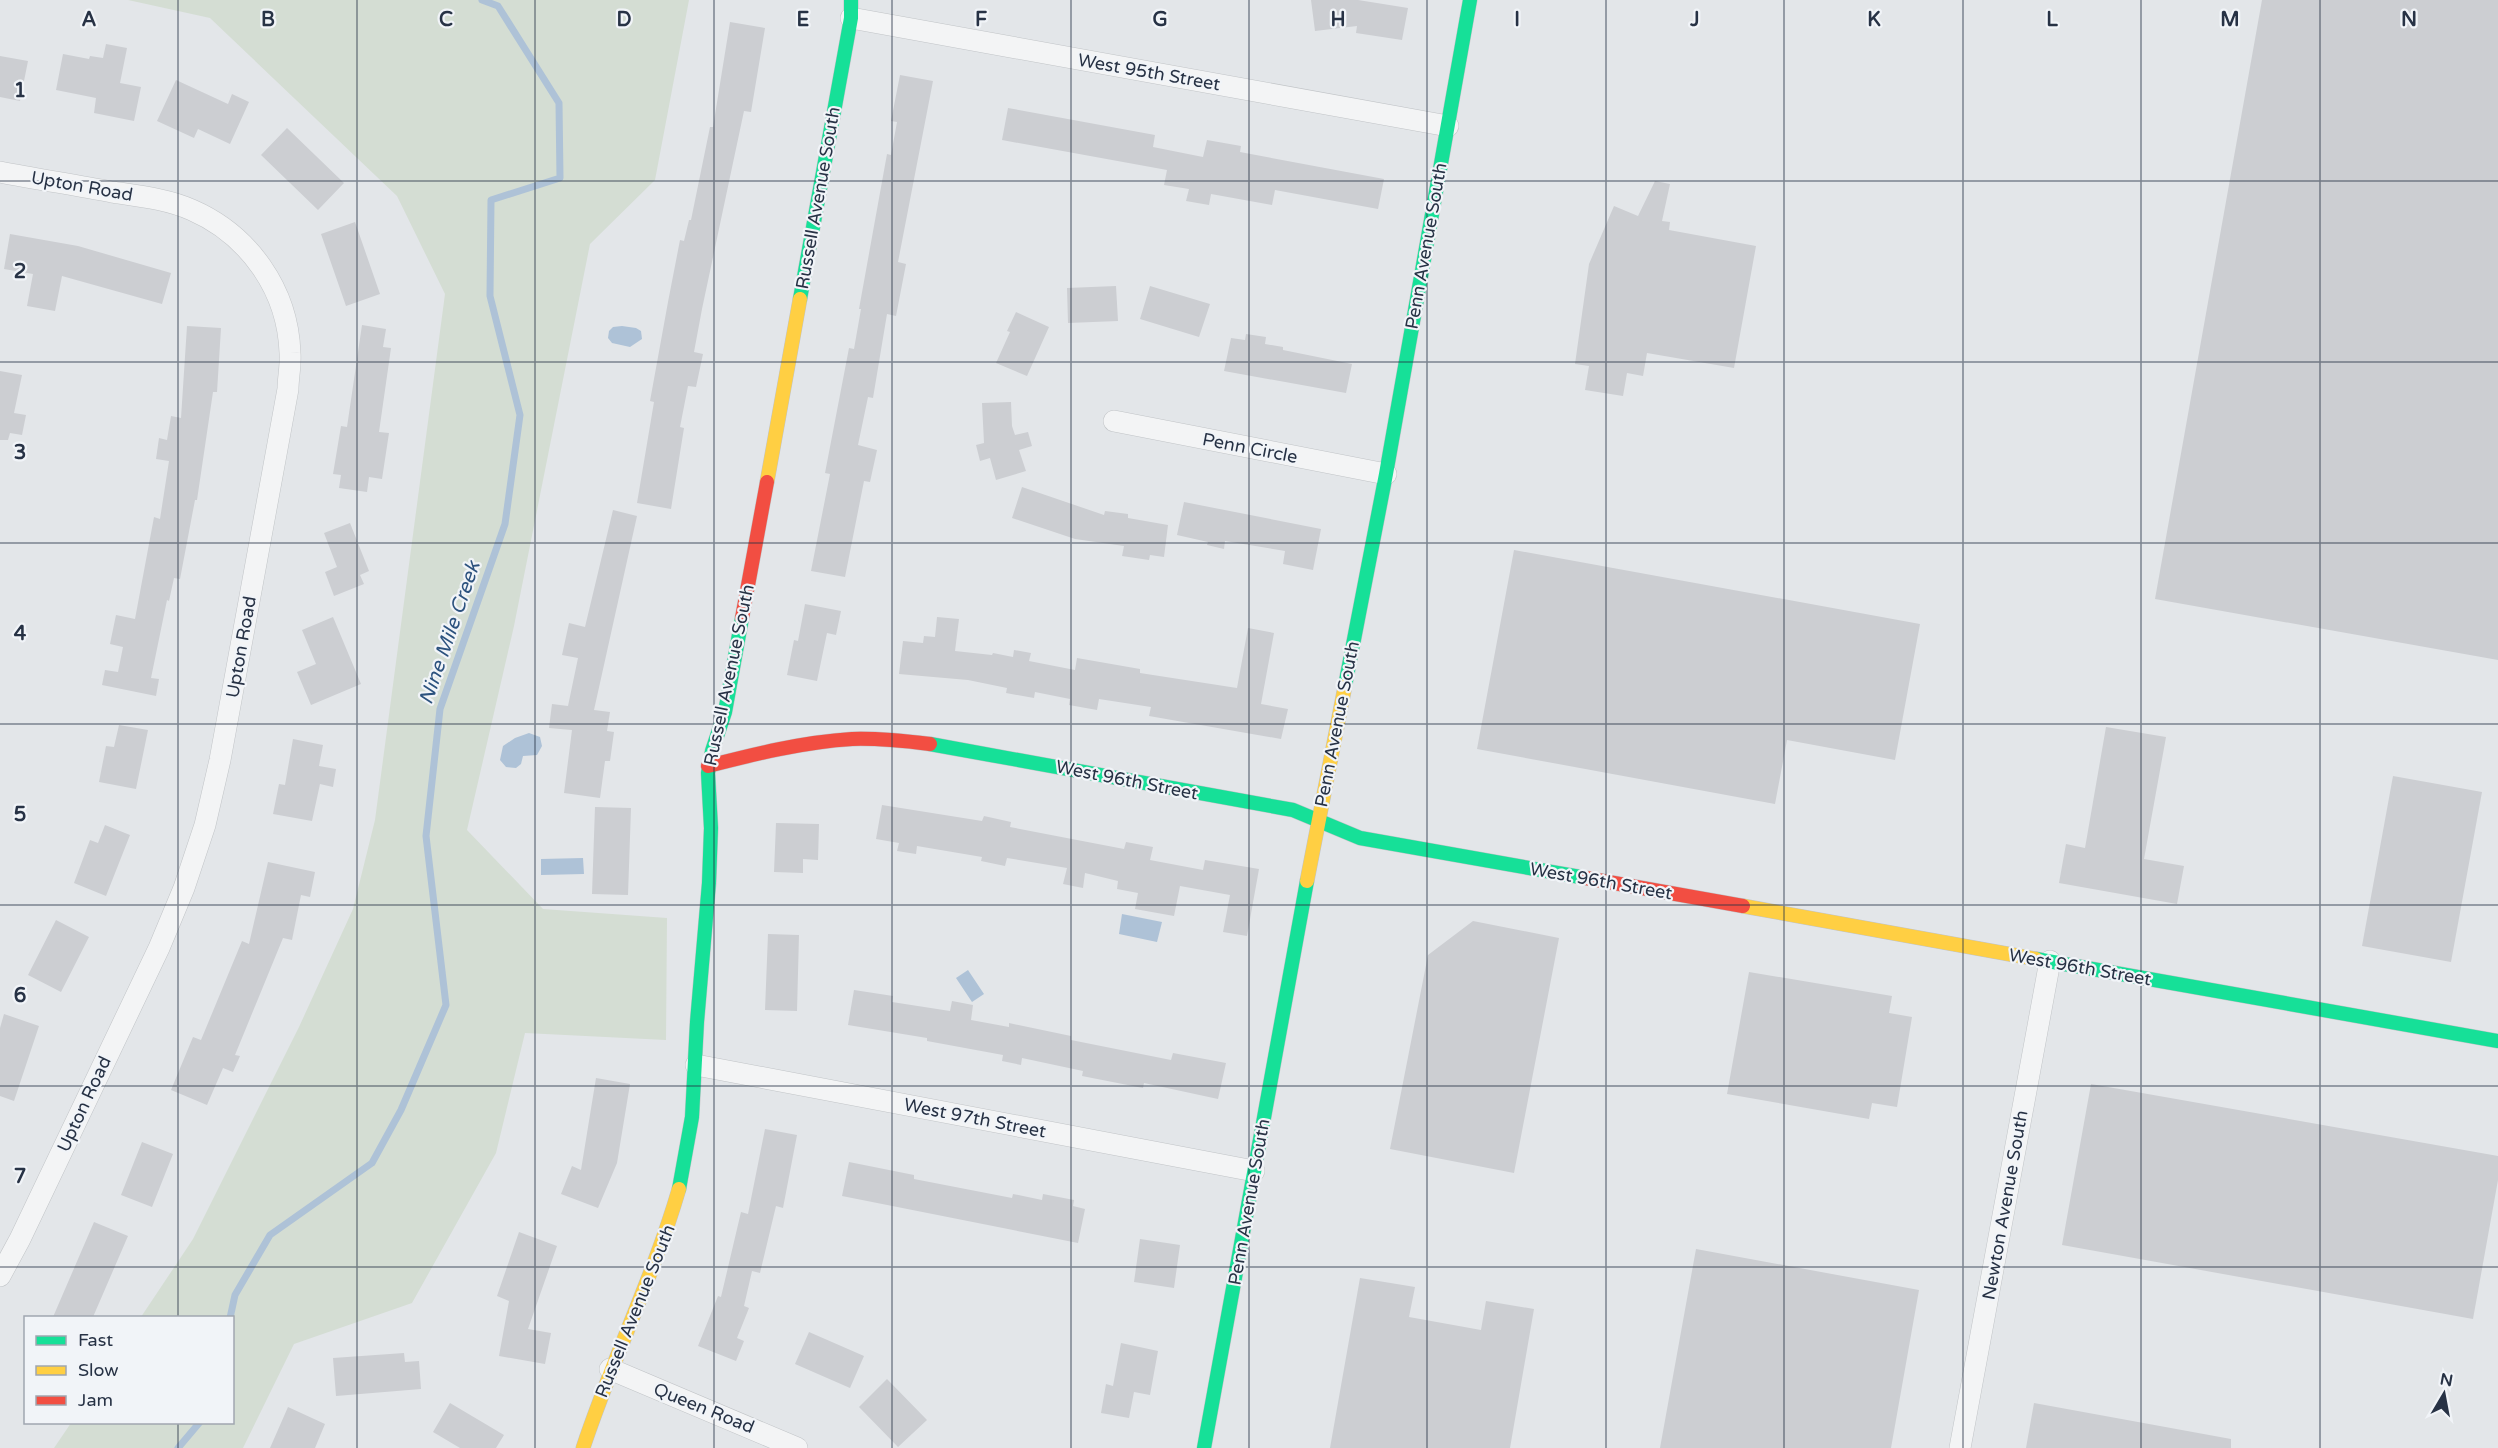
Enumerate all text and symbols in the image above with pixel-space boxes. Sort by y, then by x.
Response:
text: A [82,8,97,32]
text: B [261,8,275,32]
text: C [439,8,453,32]
text: D [616,8,632,32]
text: E [797,8,810,32]
text: F [975,8,987,32]
text: G [1152,8,1168,32]
text: H [1330,8,1346,32]
text: I [1514,8,1520,32]
text: J [1689,8,1700,32]
text: K [1867,8,1881,32]
text: L [2046,8,2058,32]
text: M [2220,8,2240,32]
text: N [2401,8,2417,32]
street label: West 95th Street [1076,49,1222,95]
text: 1 [14,79,26,103]
street label: Russell Avenue South [791,105,845,291]
street label: Penn Avenue South [1401,161,1451,331]
street label: Upton Road [29,166,135,206]
text: 2 [14,260,26,284]
street label: Penn Circle [1201,428,1299,468]
text: 3 [14,441,26,465]
water label: Nine Mile Creek [414,556,486,708]
street label: Russell Avenue South [699,582,759,768]
street label: Upton Road [221,594,261,700]
text: 4 [14,622,27,646]
street label: Penn Avenue South [1310,639,1364,809]
street label: West 96th Street [1054,755,1200,805]
text: 5 [14,803,26,827]
street label: West 96th Street [1528,858,1674,904]
street label: West 96th Street [2007,944,2153,990]
text: 6 [14,984,26,1008]
street label: Upton Road [52,1053,116,1155]
street label: West 97th Street [902,1093,1048,1143]
street label: Newton Avenue South [1977,1108,2033,1302]
street label: Penn Avenue South [1224,1117,1274,1287]
text: 7 [14,1165,26,1189]
street label: Russell Avenue South [590,1221,680,1401]
legend [24,1316,234,1424]
text: Fast [78,1329,113,1351]
text: Slow [78,1359,119,1381]
north arrow [2414,1364,2474,1424]
text: N [2438,1369,2454,1391]
street label: Queen Road [650,1378,758,1438]
text: Jam [78,1389,113,1411]

